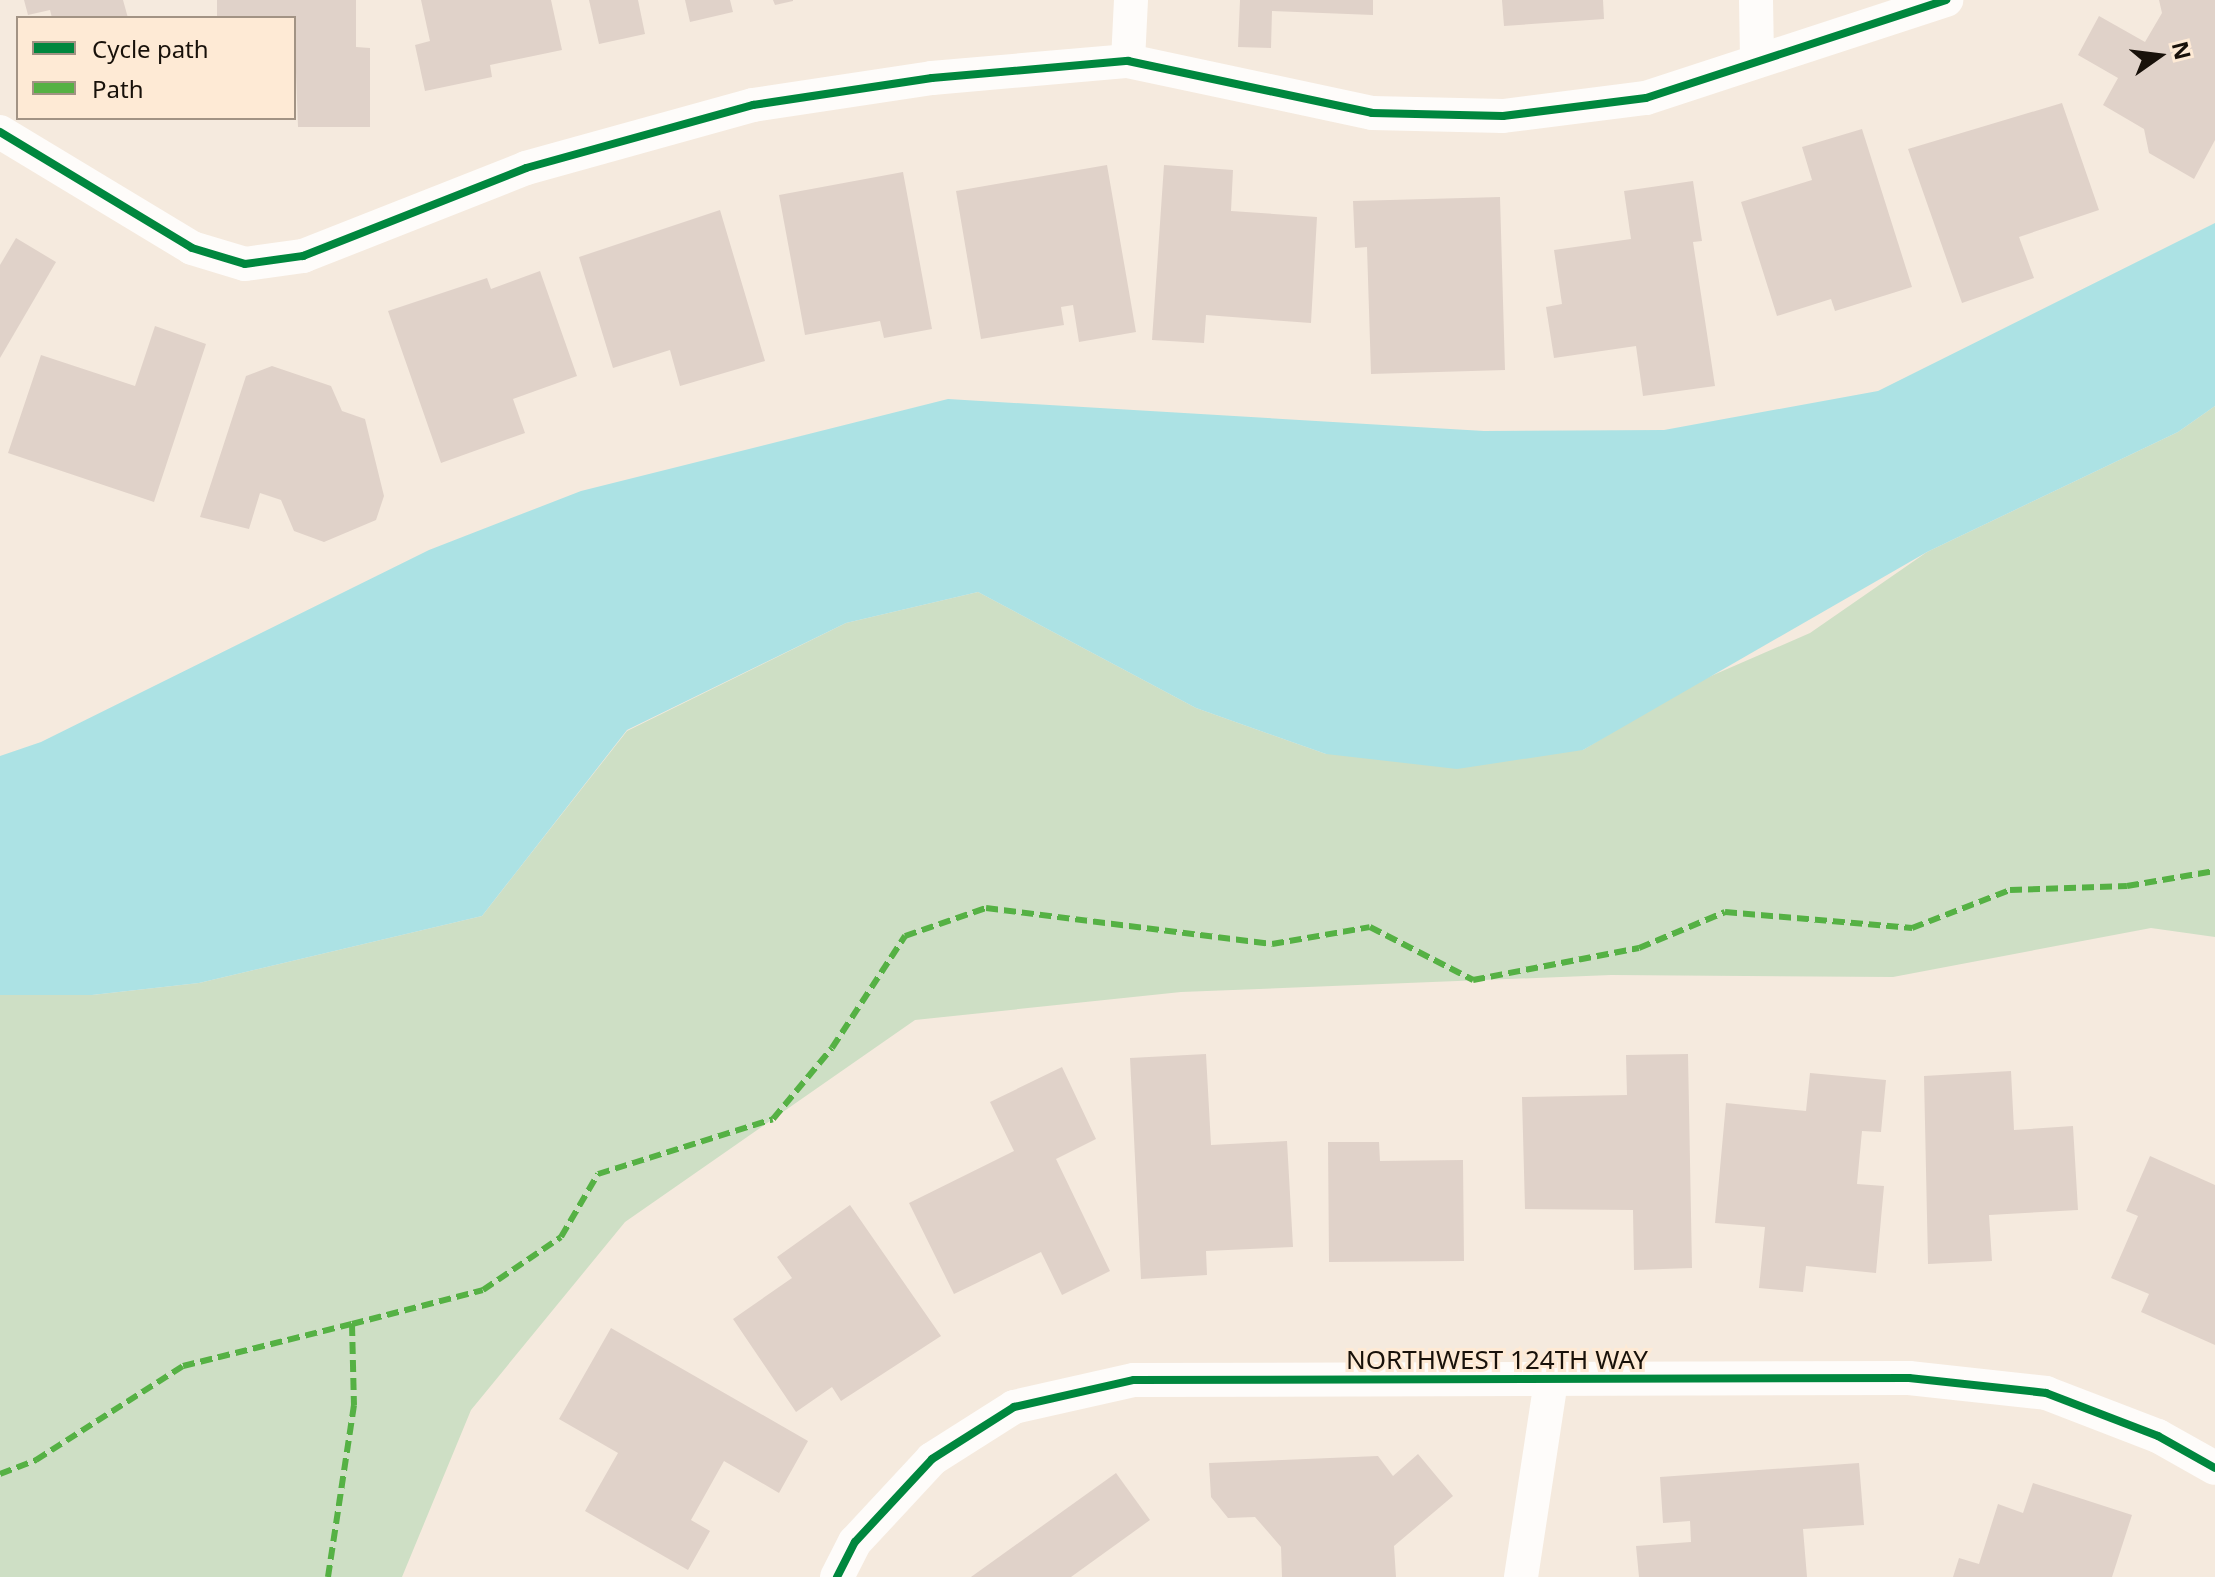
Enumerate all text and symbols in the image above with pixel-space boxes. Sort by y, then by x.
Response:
legend [16,16,296,120]
north arrow [2119,16,2199,96]
text: Cycle path [92,32,209,65]
text: N [2166,38,2199,62]
text: Path [92,72,143,105]
street label: NORTHWEST 124TH WAY [1346,1344,1648,1376]

